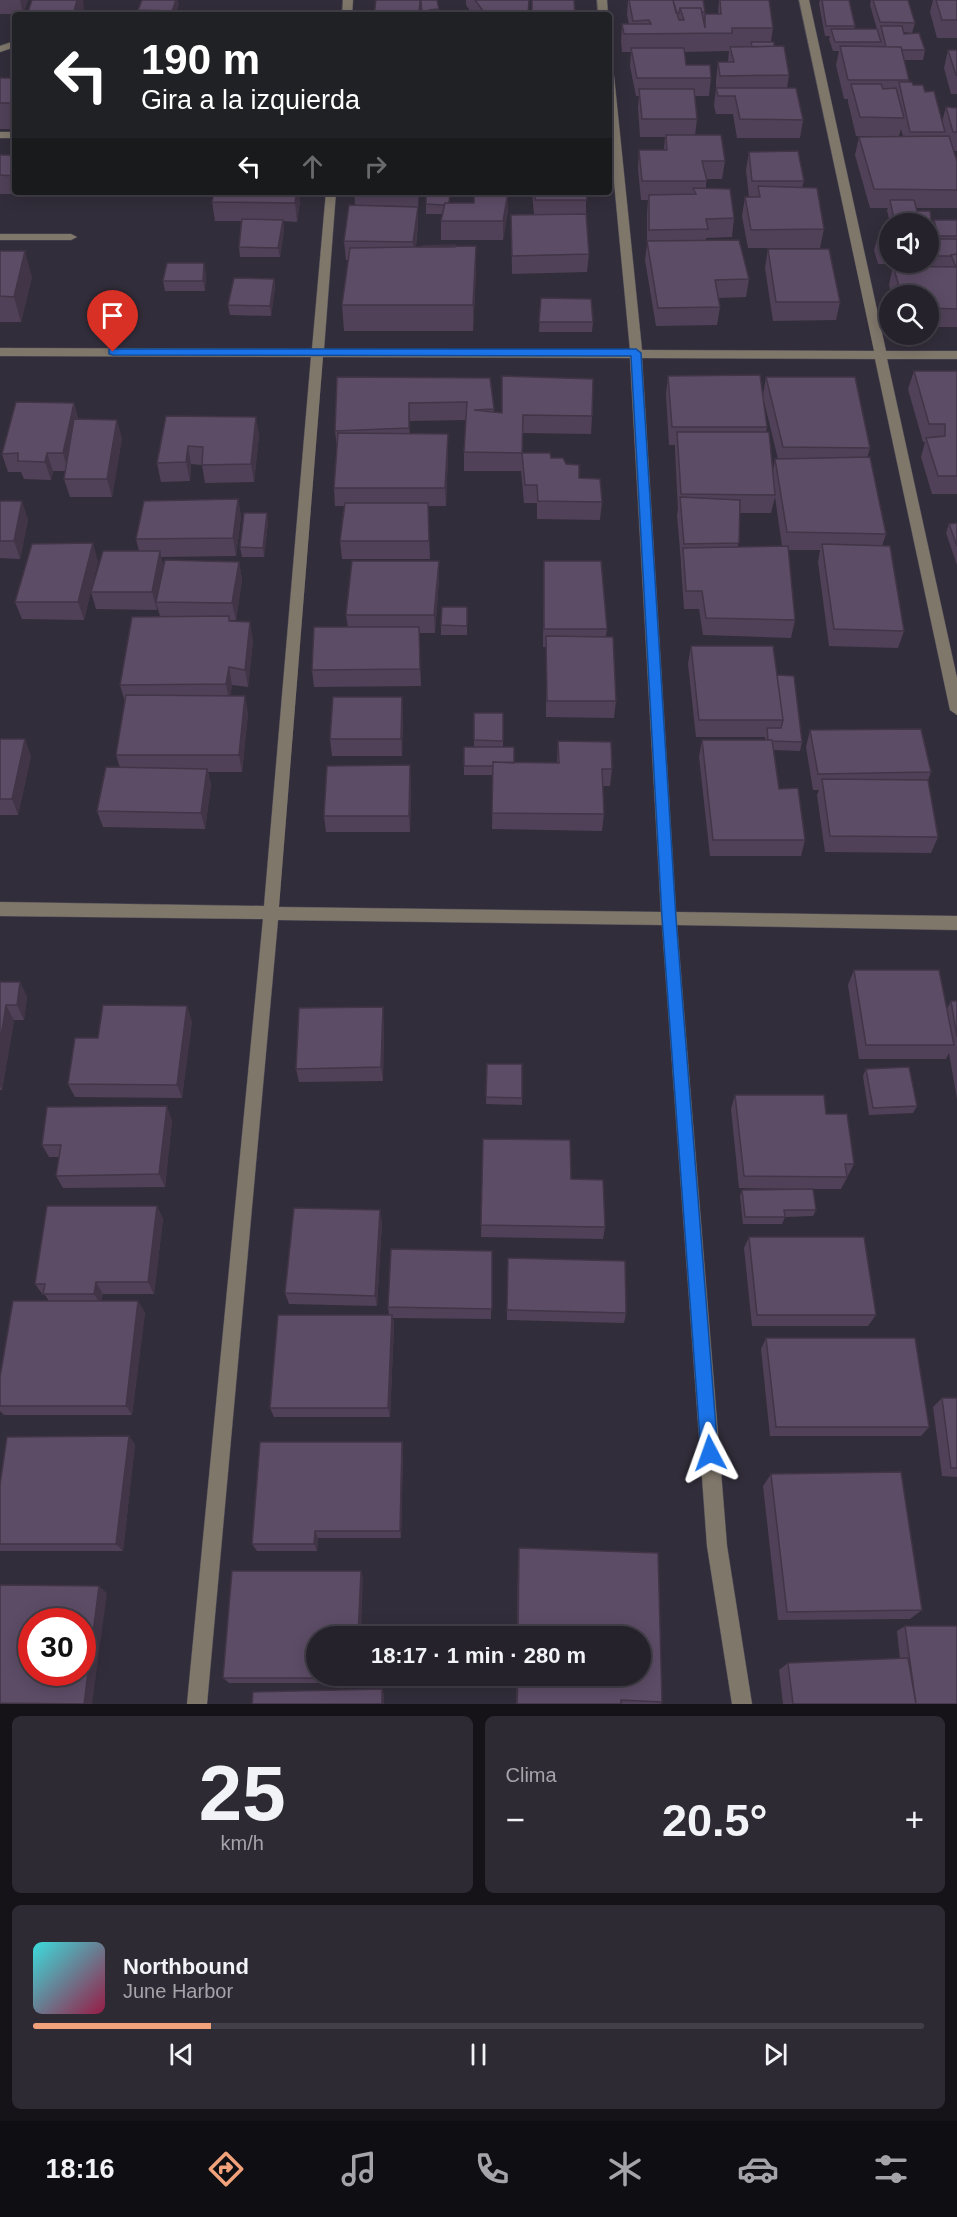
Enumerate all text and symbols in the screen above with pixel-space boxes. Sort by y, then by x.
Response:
icon: left [42,36,120,114]
text: 190 m [141,36,260,83]
text: Gira a la izquierda [141,85,360,115]
icon: left [233,150,266,183]
icon: ahead [296,150,329,183]
icon: right [359,150,392,183]
map controls [879,213,939,345]
button: sound [879,213,939,273]
button: search [879,285,939,345]
pin [87,290,138,352]
icon: arrive [96,299,129,332]
position arrow [678,1421,742,1485]
speed limit sign: 30 [18,1608,96,1686]
text: 18:17 · 1 min · 280 m [371,1643,586,1668]
text: 25 [199,1749,286,1837]
text: Clima [506,1764,557,1786]
text: 20.5° [662,1795,768,1846]
text: − [506,1801,525,1838]
text: + [905,1801,924,1838]
text: km/h [221,1832,264,1854]
text: Northbound [123,1954,249,1979]
text: June Harbor [123,1980,233,2002]
icon: previous [165,2038,198,2071]
icon: pause [462,2038,495,2071]
icon: next [759,2038,792,2071]
icon: directions [205,2148,247,2190]
icon: music [338,2148,380,2190]
icon: phone [471,2148,513,2190]
icon: climate [604,2148,646,2190]
icon: car [737,2148,779,2190]
icon: filters [870,2148,912,2190]
text: 18:16 [45,2154,114,2184]

